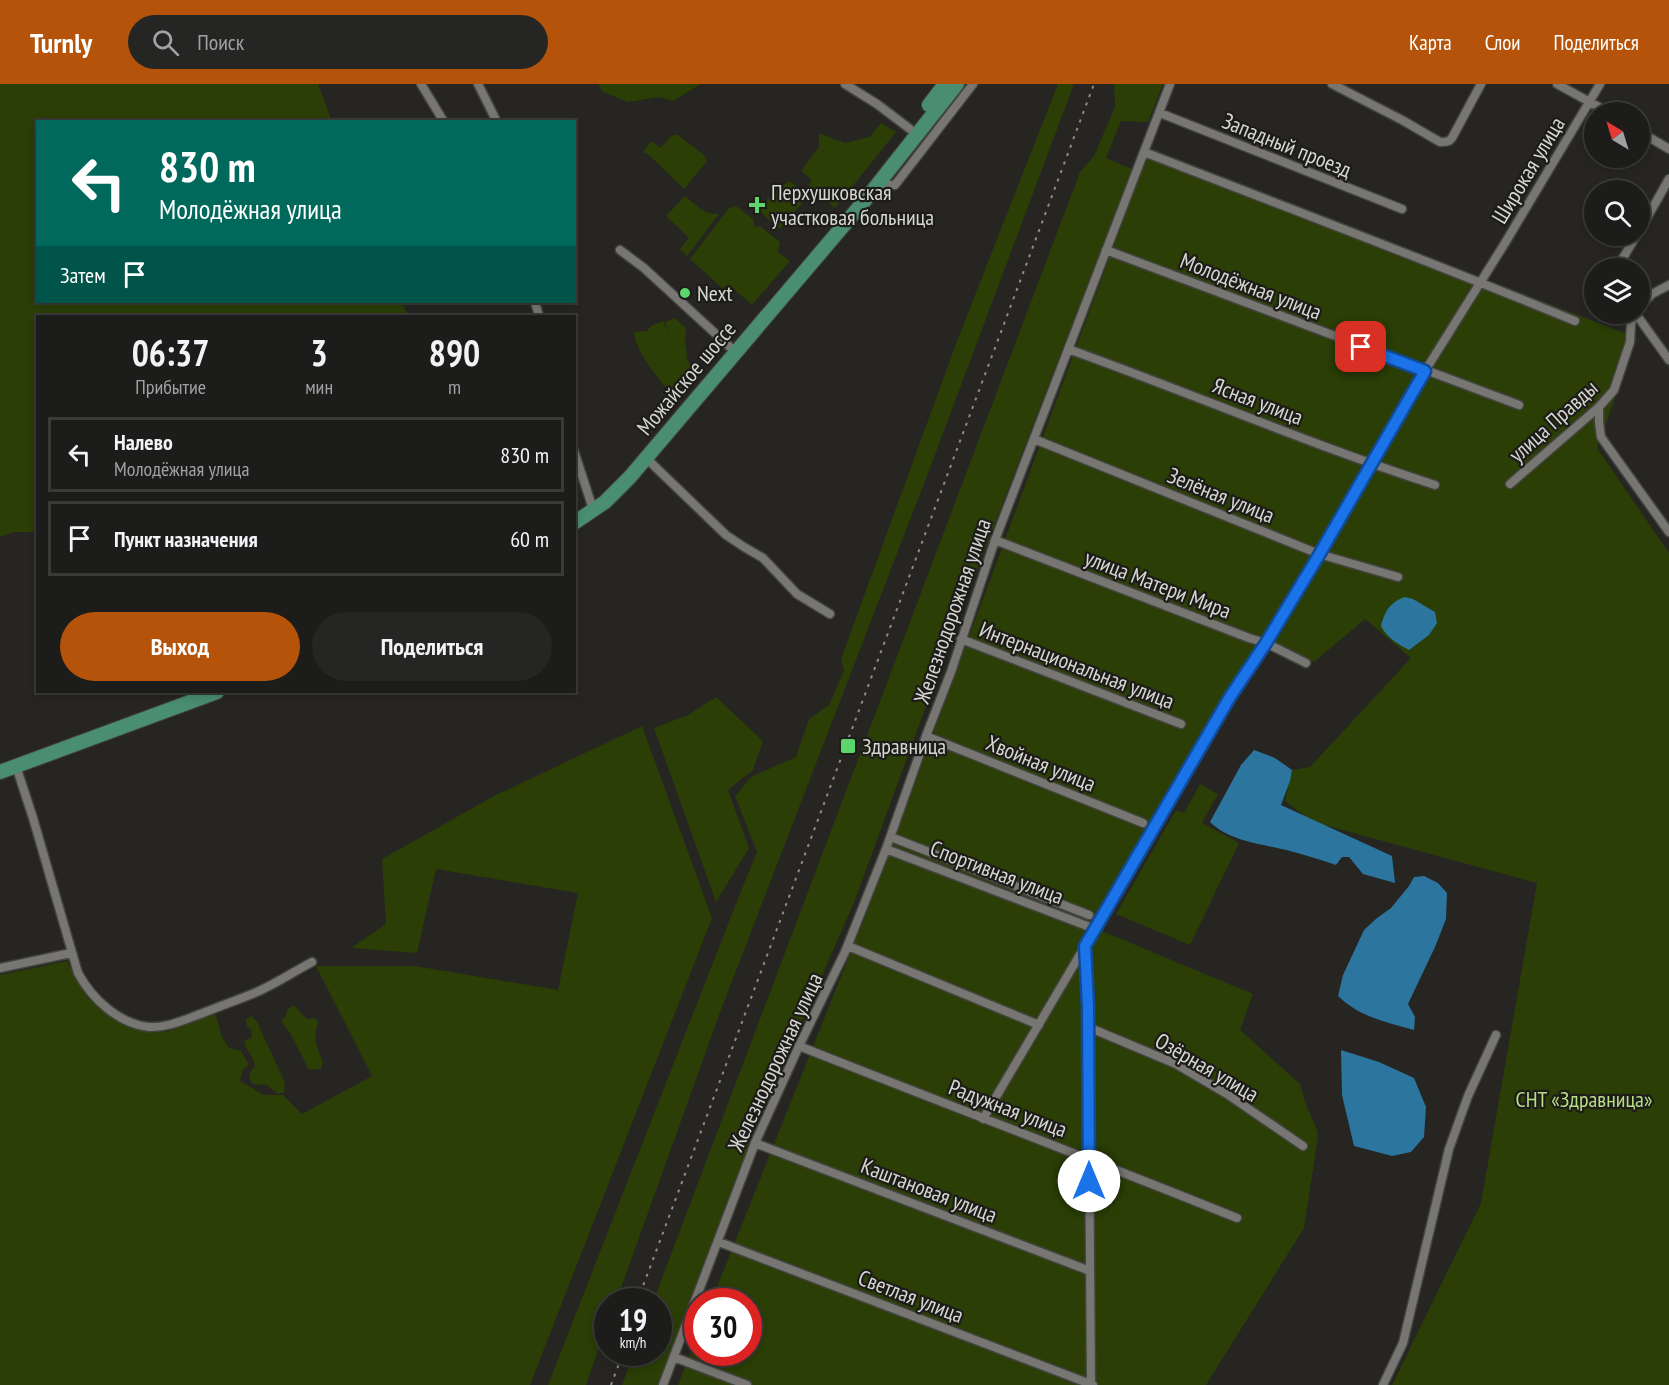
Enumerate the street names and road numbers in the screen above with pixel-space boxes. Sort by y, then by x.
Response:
street label: Западный проезд [1218,106,1356,184]
street label: Широкая улица [1485,112,1571,228]
street label: Молодёжная улица [1176,246,1326,326]
street label: Можайское шоссе [630,315,742,441]
street label: Ясная улица [1209,371,1307,431]
street label: улица Правды [1503,374,1603,468]
street label: Зелёная улица [1163,461,1279,529]
street label: Железнодорожная улица [907,515,997,708]
street label: улица Матери Мира [1081,543,1235,625]
street label: Интернациональная улица [976,615,1178,715]
street label: Хвойная улица [982,728,1100,798]
street label: Спортивная улица [926,834,1068,910]
street label: Железнодорожная улица [721,968,829,1157]
street label: Озёрная улица [1150,1026,1264,1108]
street label: Радужная улица [945,1073,1071,1143]
street label: Каштановая улица [857,1151,1001,1229]
street label: Светлая улица [854,1263,968,1329]

